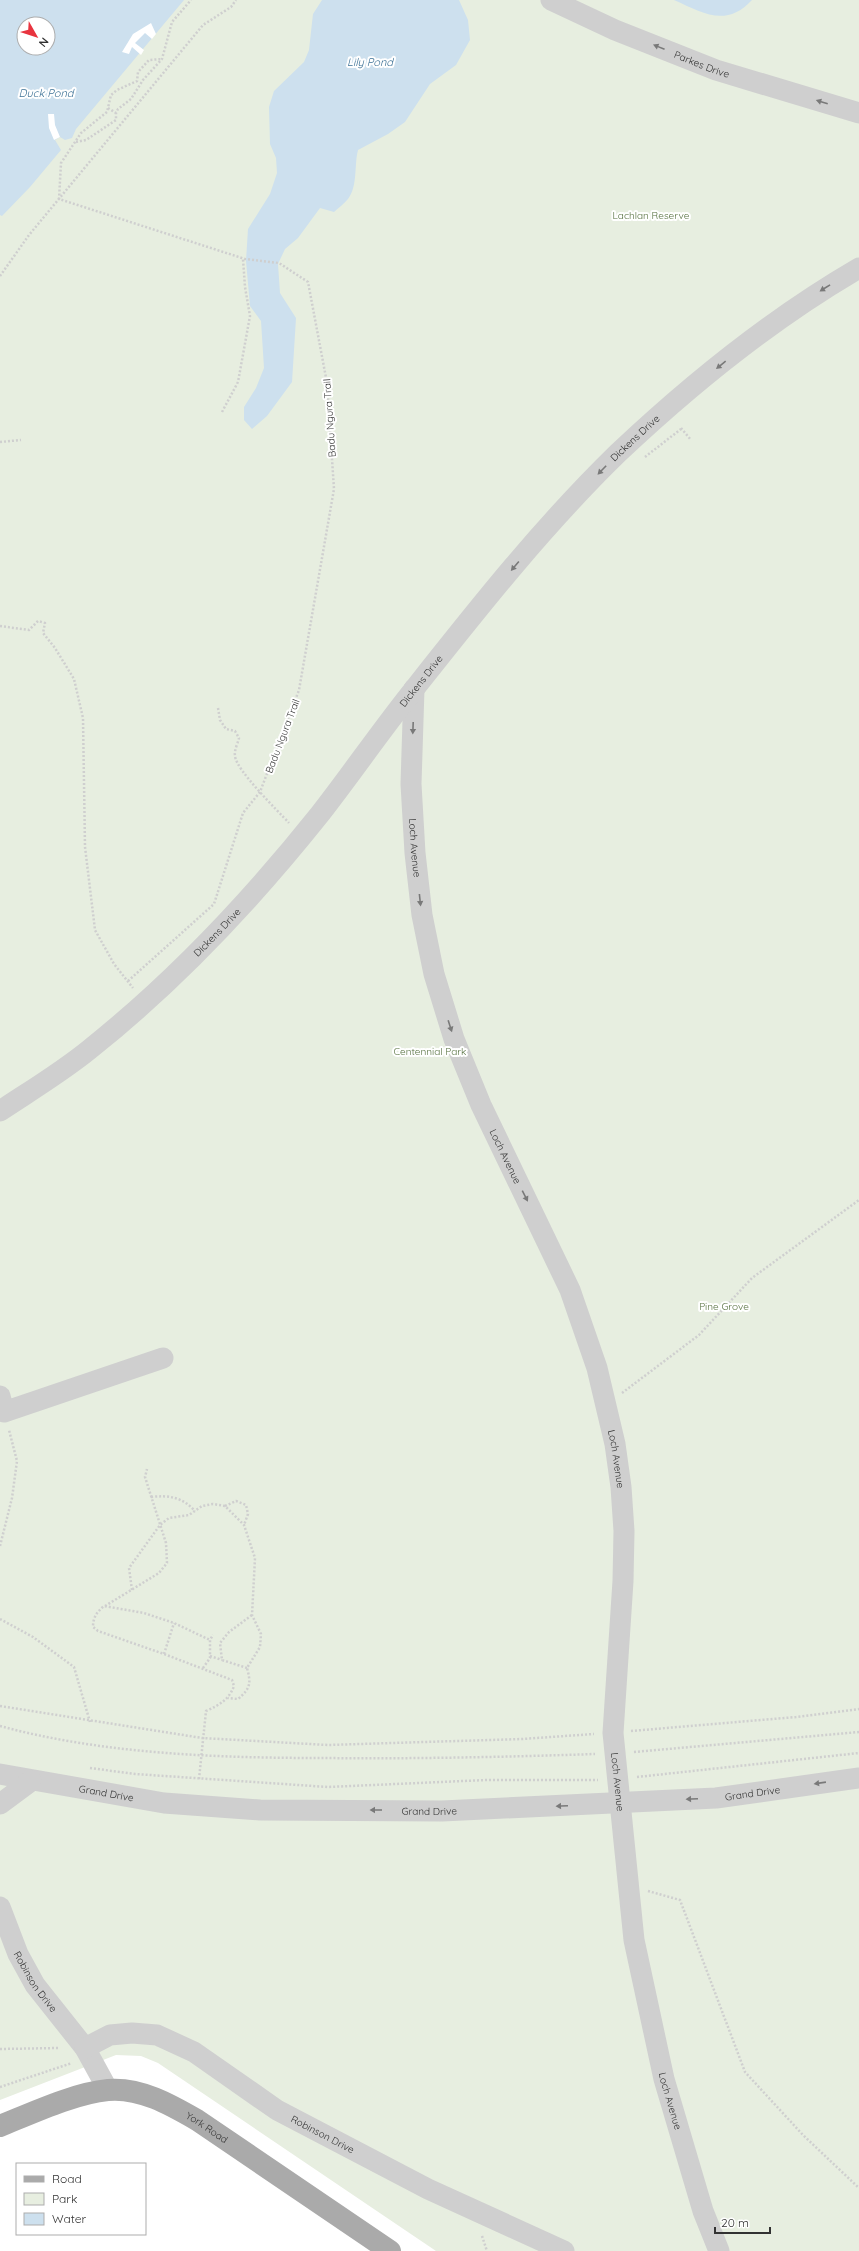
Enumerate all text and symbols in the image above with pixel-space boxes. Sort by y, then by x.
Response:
north arrow [16,16,56,56]
text: N [36,35,52,50]
one-way arrow [652,44,664,50]
street label: Parkes Drive [672,48,731,81]
water label: Lily Pond [347,55,394,69]
water label: Duck Pond [19,86,75,100]
one-way arrow [815,99,827,105]
park label: Lachlan Reserve [613,209,690,222]
one-way arrow [820,284,830,292]
one-way arrow [715,361,726,370]
street label: Badu Ngura Trail [320,378,339,458]
street label: Dickens Drive [608,412,663,464]
one-way arrow [598,465,607,475]
one-way arrow [511,561,520,571]
street label: Dickens Drive [397,652,446,710]
street label: Badu Ngura Trail [262,697,303,775]
one-way arrow [409,722,416,734]
street label: Loch Avenue [406,818,424,878]
one-way arrow [417,894,423,906]
street label: Dickens Drive [191,905,244,959]
one-way arrow [447,1020,453,1032]
park label: Centennial Park [394,1045,466,1058]
street label: Loch Avenue [487,1127,524,1186]
one-way arrow [522,1190,528,1202]
park label: Pine Grove [699,1300,749,1313]
street label: Loch Avenue [605,1428,627,1489]
street label: Loch Avenue [608,1752,627,1812]
one-way arrow [814,1780,826,1786]
street label: Grand Drive [78,1782,135,1805]
street label: Grand Drive [724,1783,781,1804]
one-way arrow [686,1796,698,1803]
one-way arrow [556,1802,568,1809]
street label: Grand Drive [401,1804,458,1818]
one-way arrow [369,1807,382,1813]
street label: Robinson Drive [11,1949,60,2015]
street label: Loch Avenue [656,2071,685,2132]
street label: York Road [184,2109,230,2146]
street label: Robinson Drive [289,2112,357,2157]
legend [16,2163,146,2235]
text: Road [52,2171,82,2186]
text: Park [52,2191,77,2206]
scale bar [715,2209,770,2235]
text: Water [52,2211,87,2226]
text: 20 m [721,2215,749,2230]

